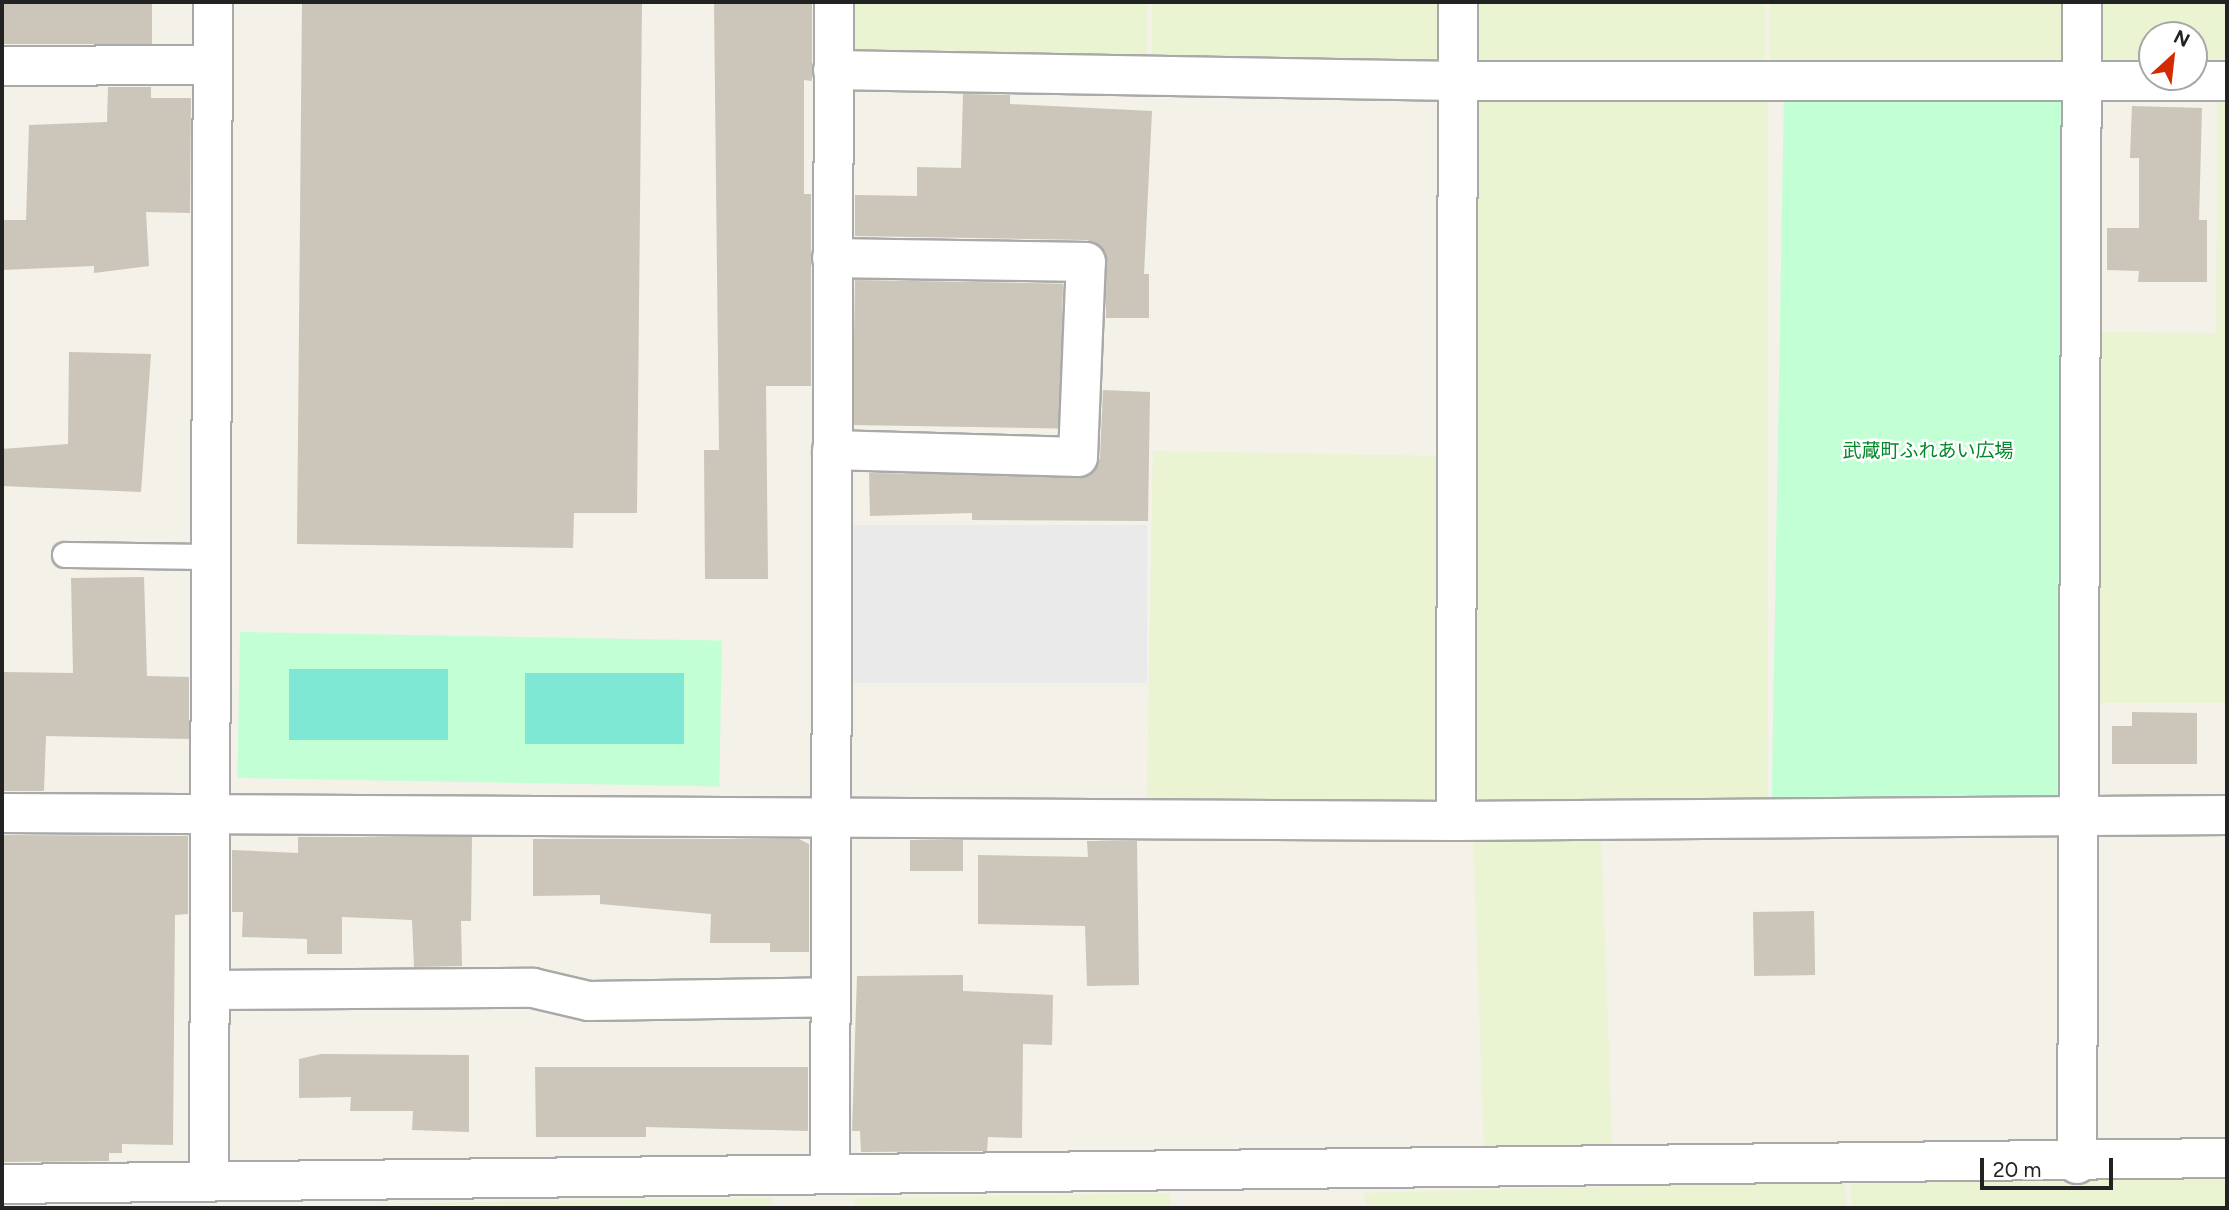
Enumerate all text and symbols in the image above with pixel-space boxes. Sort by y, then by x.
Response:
north arrow [2138,21,2208,91]
text: N [2170,25,2194,52]
park label: 武蔵町ふれあい広場 [1843,440,2013,462]
scale bar [1984,1144,2117,1188]
text: 20 m [1993,1157,2041,1182]

